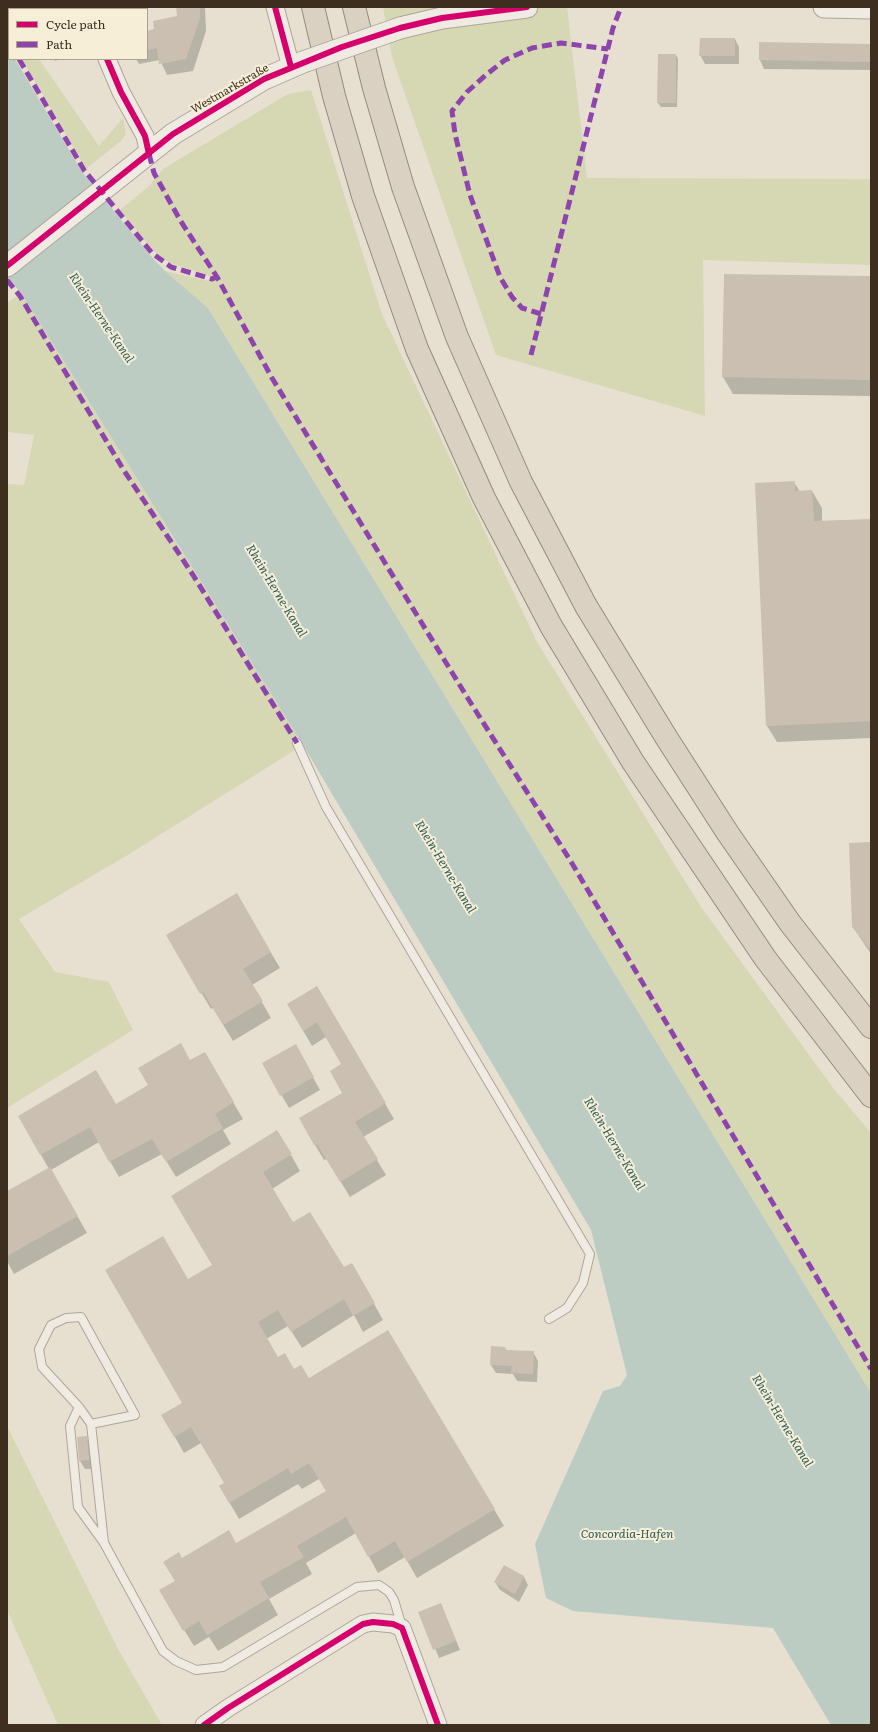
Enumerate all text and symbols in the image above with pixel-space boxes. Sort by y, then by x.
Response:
legend [8,8,148,60]
text: Cycle path [46,15,106,33]
text: Path [46,35,72,53]
street label: Westmarkstraße [189,61,271,117]
water label: Rhein-Herne-Kanal [66,270,136,366]
water label: Rhein-Herne-Kanal [243,542,309,640]
water label: Rhein-Herne-Kanal [412,818,478,916]
water label: Rhein-Herne-Kanal [581,1095,647,1193]
water label: Rhein-Herne-Kanal [749,1372,815,1470]
water label: Concordia-Hafen [581,1527,673,1541]

